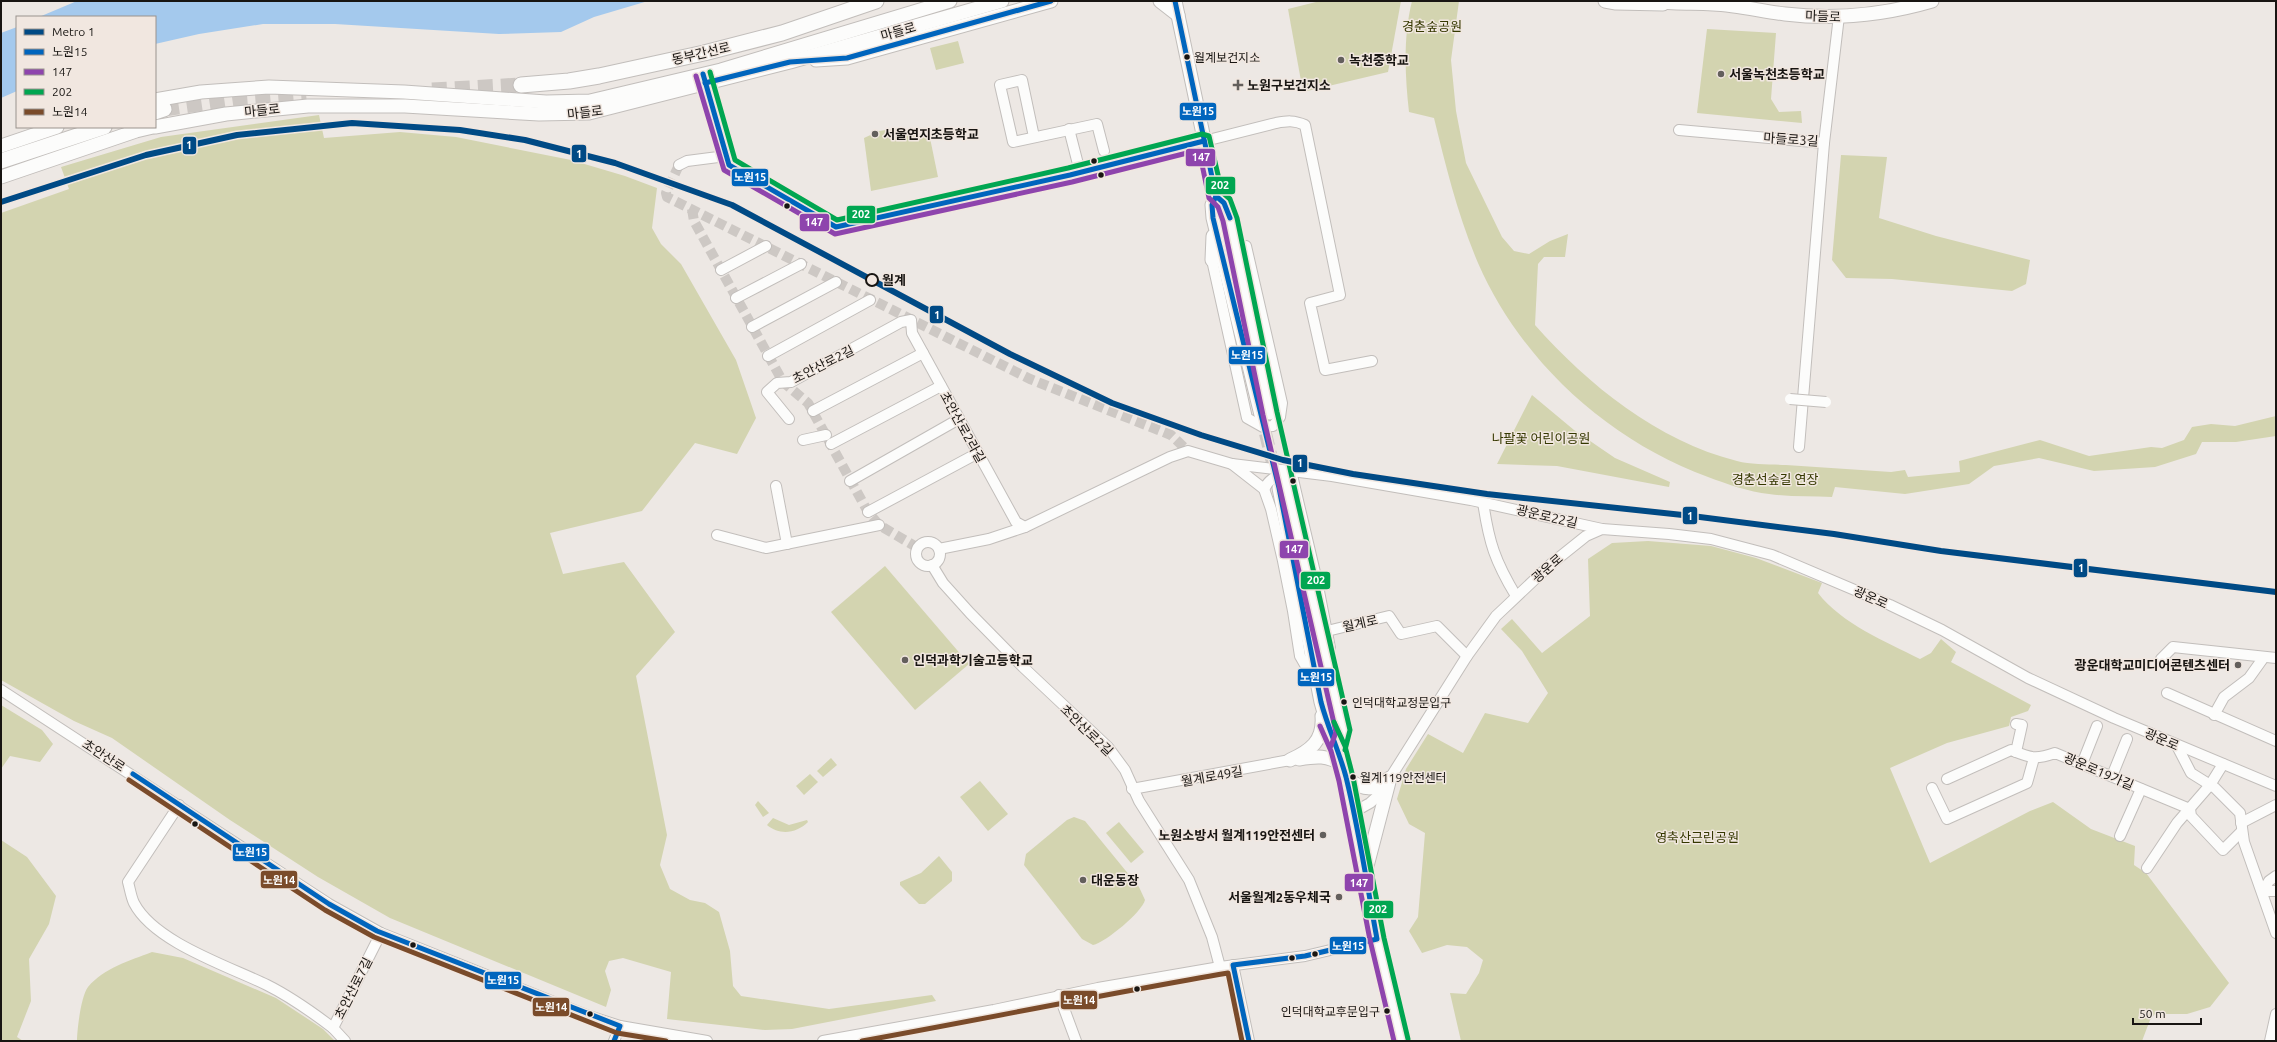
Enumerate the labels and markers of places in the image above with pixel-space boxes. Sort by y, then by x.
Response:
place label: 월계보건지소 [1194,51,1260,64]
marker: 월계보건지소 [1182,52,1192,62]
place label: 녹천중학교 [1349,53,1409,67]
marker: 녹천중학교 [1336,55,1346,65]
place label: 서울녹천초등학교 [1729,67,1825,81]
marker: 서울녹천초등학교 [1716,69,1726,79]
place label: 노원구보건지소 [1247,78,1331,92]
marker: 노원구보건지소 [1232,79,1244,91]
place label: 서울연지초등학교 [883,127,979,141]
marker: 서울연지초등학교 [870,129,880,139]
unlabelled marker [1089,156,1099,166]
unlabelled marker [1096,170,1106,180]
unlabelled marker [782,201,792,211]
marker: 월계 [865,273,879,287]
place label: 월계 [882,273,906,287]
unlabelled marker [1288,476,1298,486]
place label: 인덕과학기술고등학교 [913,653,1033,667]
marker: 인덕과학기술고등학교 [900,655,910,665]
place label: 광운대학교미디어콘텐츠센터 [2075,658,2230,672]
marker: 광운대학교미디어콘텐츠센터 [2233,660,2243,670]
place label: 인덕대학교정문입구 [1352,696,1451,709]
marker: 인덕대학교정문입구 [1339,697,1349,707]
place label: 월계119안전센터 [1360,771,1447,784]
marker: 월계119안전센터 [1348,772,1358,782]
unlabelled marker [190,819,200,829]
place label: 노원소방서 월계119안전센터 [1158,828,1315,842]
marker: 노원소방서 월계119안전센터 [1318,830,1328,840]
place label: 대운동장 [1091,873,1139,887]
marker: 대운동장 [1078,875,1088,885]
place label: 서울월계2동우체국 [1228,890,1331,904]
marker: 서울월계2동우체국 [1334,892,1344,902]
unlabelled marker [408,940,418,950]
unlabelled marker [1310,949,1320,959]
unlabelled marker [1287,953,1297,963]
unlabelled marker [1132,984,1142,994]
place label: 인덕대학교후문입구 [1281,1005,1380,1018]
marker: 인덕대학교후문입구 [1382,1006,1392,1016]
unlabelled marker [585,1009,595,1019]

